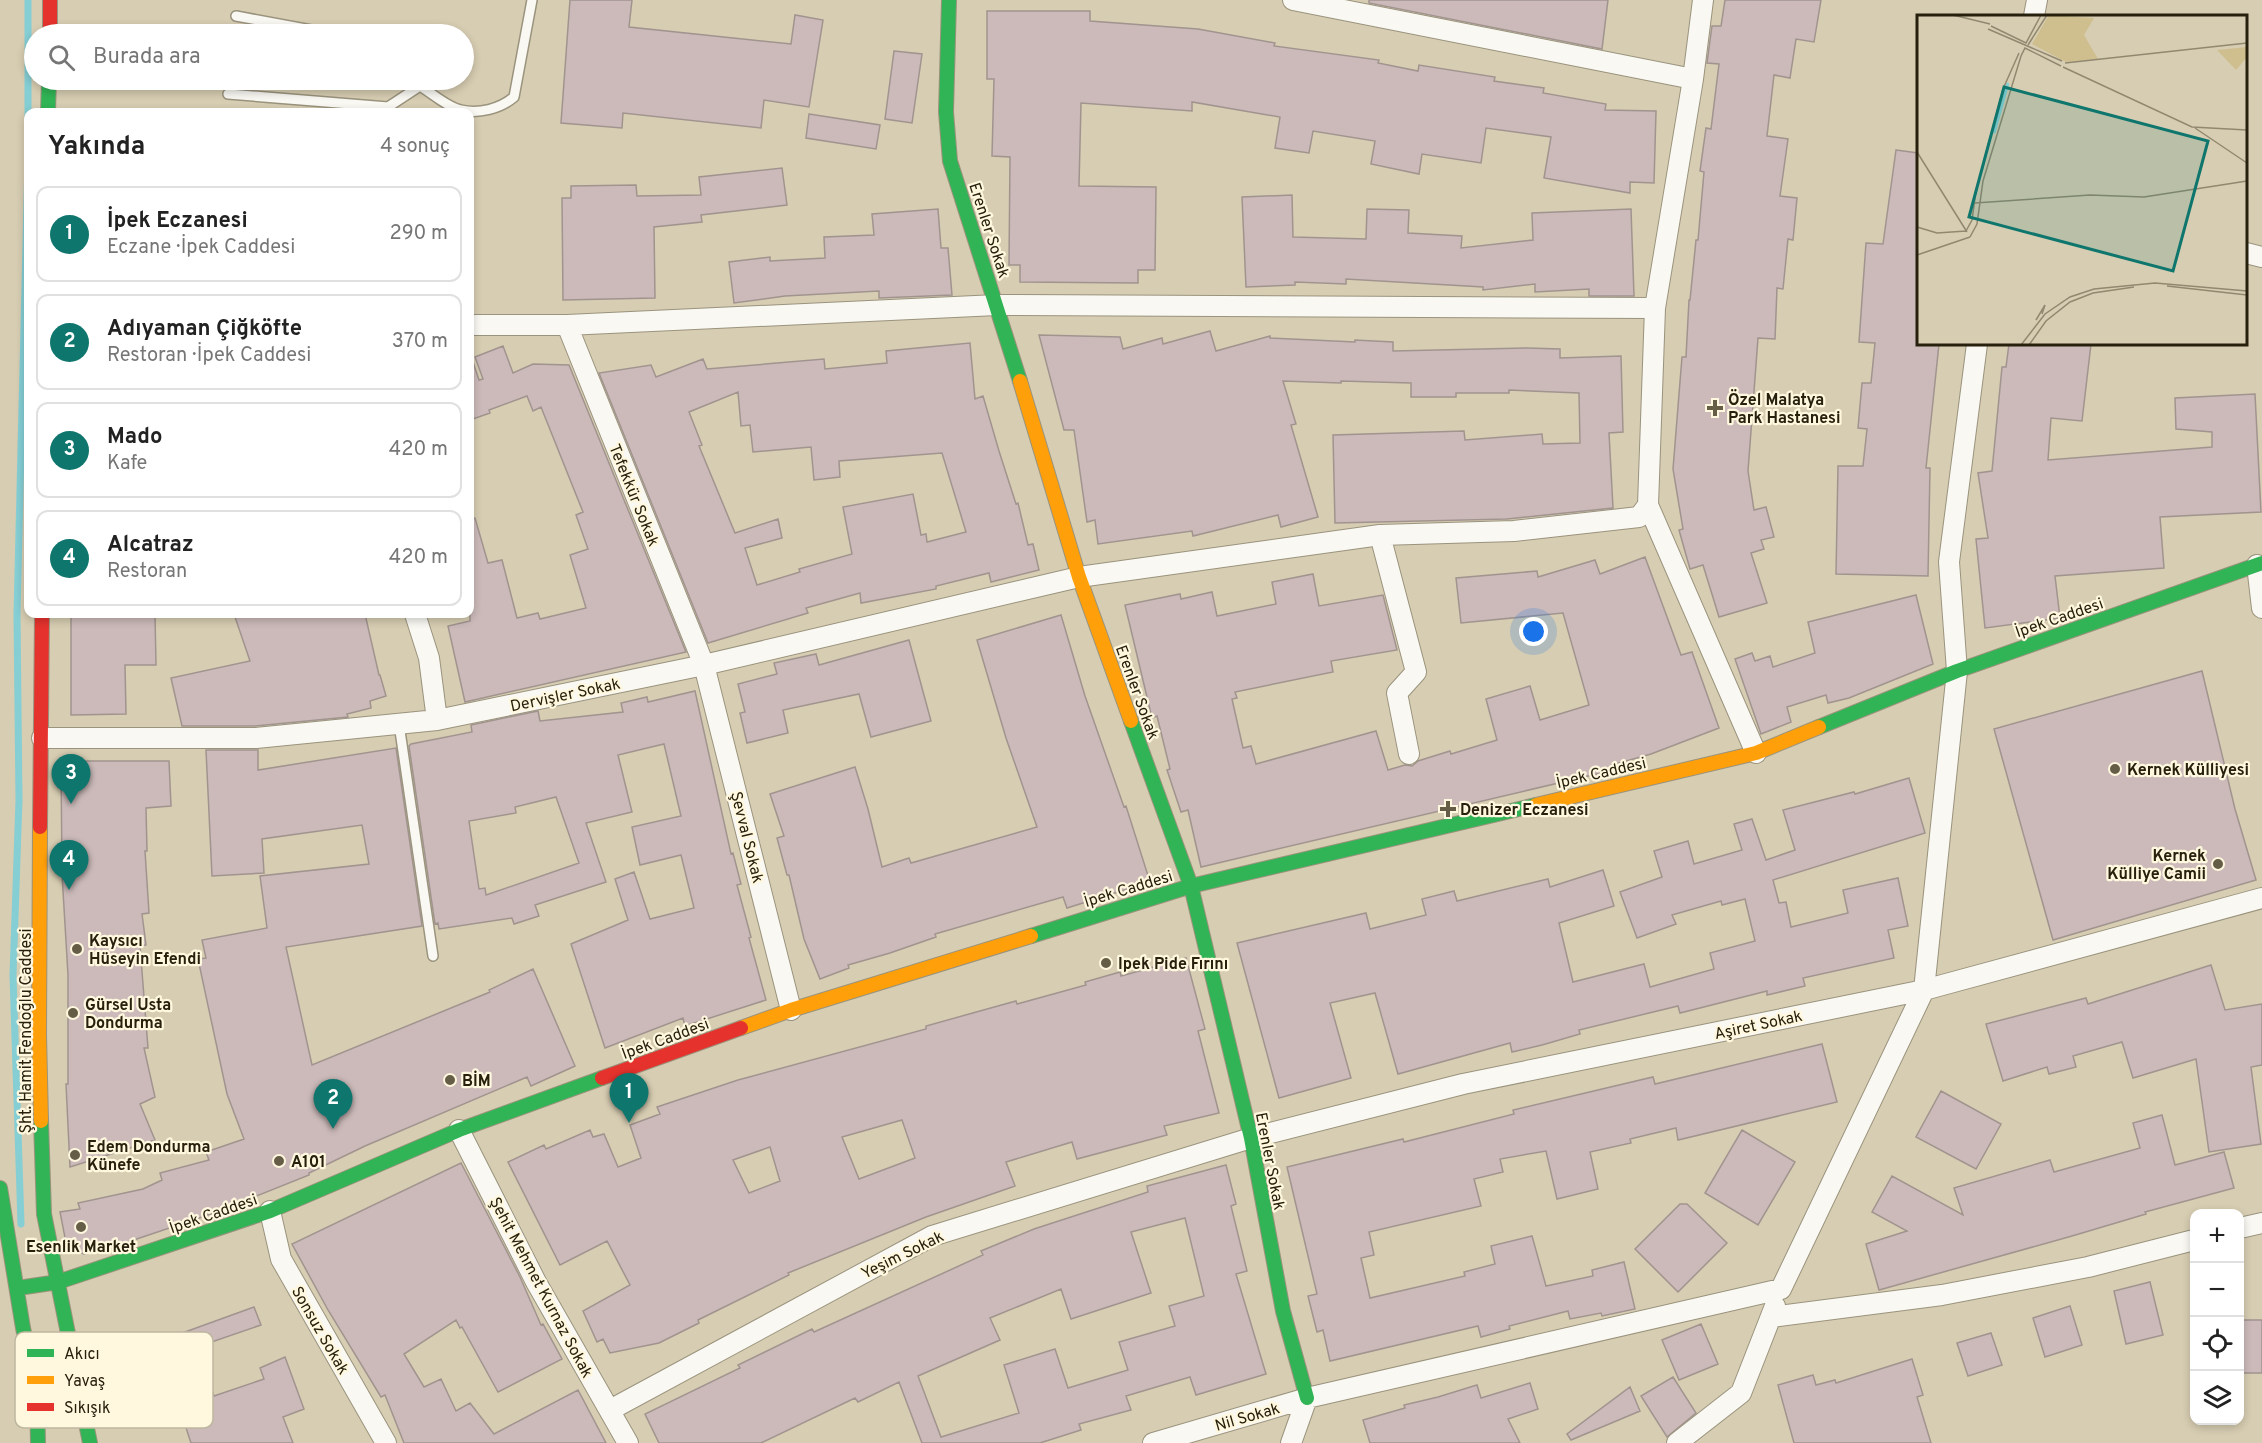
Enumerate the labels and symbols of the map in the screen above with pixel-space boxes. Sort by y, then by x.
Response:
inset map [1917,15,2247,345]
street label: Erenler Sokak [963,180,1013,281]
place label: Özel Malatya Park Hastanesi [1728,389,1840,429]
marker: Özel Malatya Park Hastanesi [1706,399,1724,417]
street label: Tefekkür Sokak [604,442,663,550]
street label: İpek Caddesi [2013,594,2106,643]
your location [1519,617,1548,646]
street label: Erenler Sokak [1110,643,1162,743]
street label: Dervişler Sokak [509,675,622,717]
street label: İpek Caddesi [1554,753,1648,794]
pin: 3 [52,754,90,804]
place label: Kernek Külliyesi [2127,761,2249,781]
marker: Kernek Külliyesi [2108,762,2122,776]
street label: Şevval Sokak [725,790,767,885]
place label: Denizer Eczanesi [1460,801,1589,821]
marker: Denizer Eczanesi [1441,802,1455,816]
pin: 4 [50,840,88,890]
place label: Kernek Külliye Camii [2107,847,2206,885]
marker: Kernek Külliye Camii [2211,857,2225,871]
street label: İpek Caddesi [1082,866,1175,913]
street label: Şht. Hamit Fendoğlu Caddesi [17,928,37,1134]
place label: Kaysıcı Hüseyin Efendi [89,932,201,970]
marker: Kaysıcı Hüseyin Efendi [70,942,84,956]
place label: Ipek Pide Fırını [1118,955,1228,975]
marker: Ipek Pide Fırını [1099,956,1113,970]
place label: Gürsel Usta Dondurma [85,996,171,1034]
marker: Gürsel Usta Dondurma [66,1006,80,1020]
street label: Aşiret Sokak [1712,1007,1804,1045]
street label: İpek Caddesi [619,1014,712,1065]
place label: BİM [462,1070,491,1092]
marker: BİM [443,1073,457,1087]
pin: 1 [610,1074,648,1123]
pin: 2 [314,1080,352,1129]
street label: Erenler Sokak [1250,1111,1288,1212]
place label: Edem Dondurma Künefe [87,1138,210,1176]
marker: Edem Dondurma Künefe [68,1148,82,1162]
place label: A101 [291,1153,326,1173]
marker: A101 [272,1154,286,1168]
street label: İpek Caddesi [167,1190,260,1239]
street label: Şehit Mehmet Kurnaz Sokak [484,1194,596,1382]
marker: Esenlik Market [74,1220,88,1234]
street label: Yeşim Sokak [858,1227,947,1284]
place label: Esenlik Market [26,1238,136,1258]
street label: Sonsuz Sokak [286,1283,353,1379]
legend [15,1332,213,1428]
text: Akıcı [64,1345,100,1365]
text: Yavaş [64,1372,105,1392]
text: Sıkışık [64,1399,110,1419]
street label: Nil Sokak [1213,1399,1282,1437]

